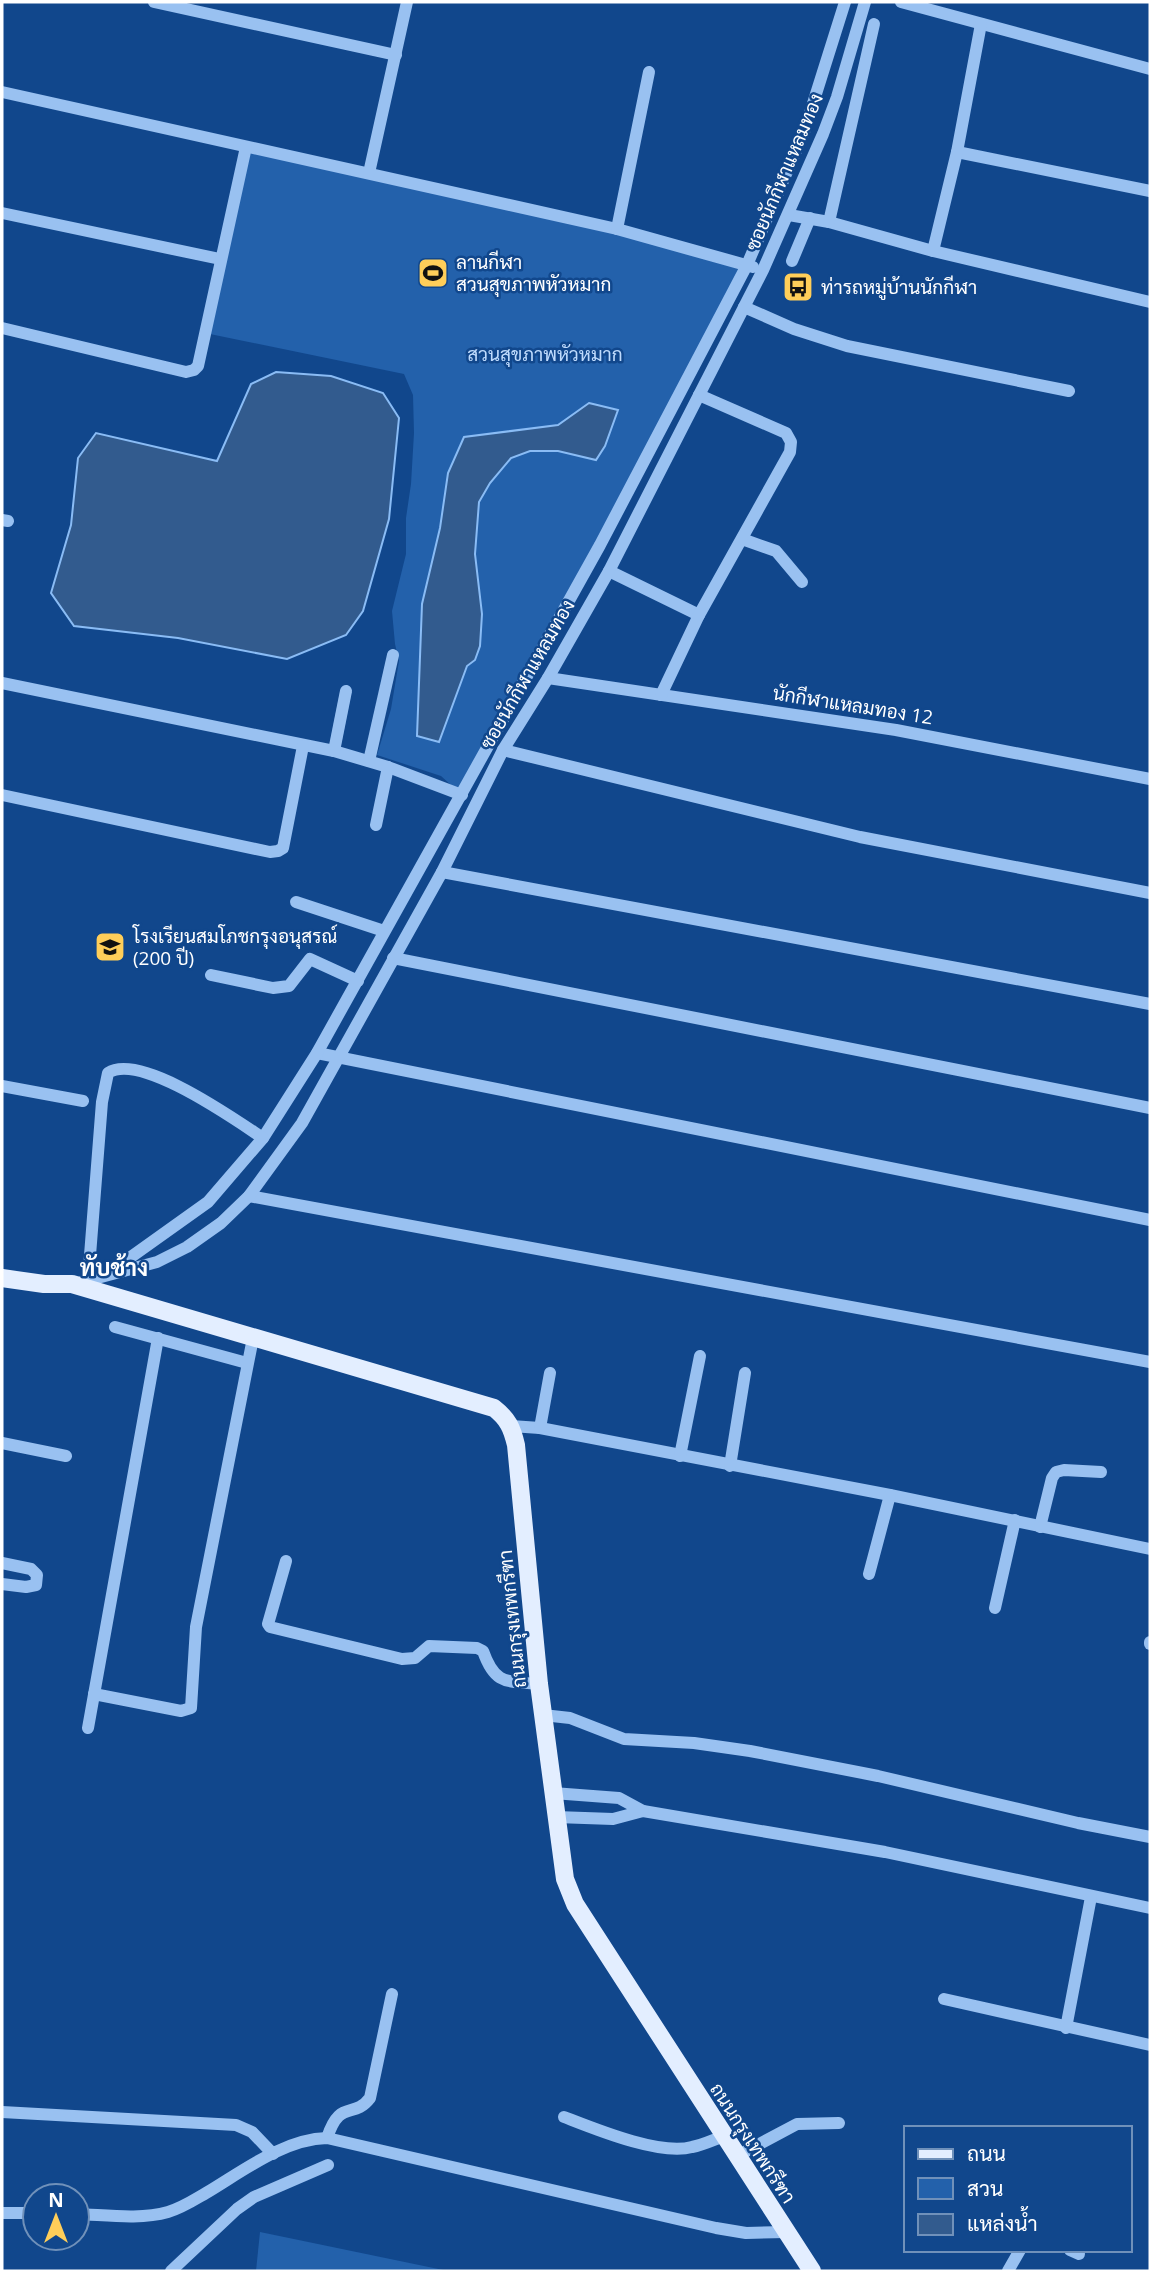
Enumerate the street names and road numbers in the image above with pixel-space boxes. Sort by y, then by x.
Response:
street label: ซอยนักกีฬาแหลมทอง [739,89,829,255]
street label: ซอยนักกีฬาแหลมทอง [474,594,580,754]
street label: นักกีฬาแหลมทอง 12 [771,680,935,730]
street label: ถนนกรุงเทพกรีฑา [492,1549,532,1689]
street label: ถนนกรุงเทพกรีฑา [704,2078,802,2208]

